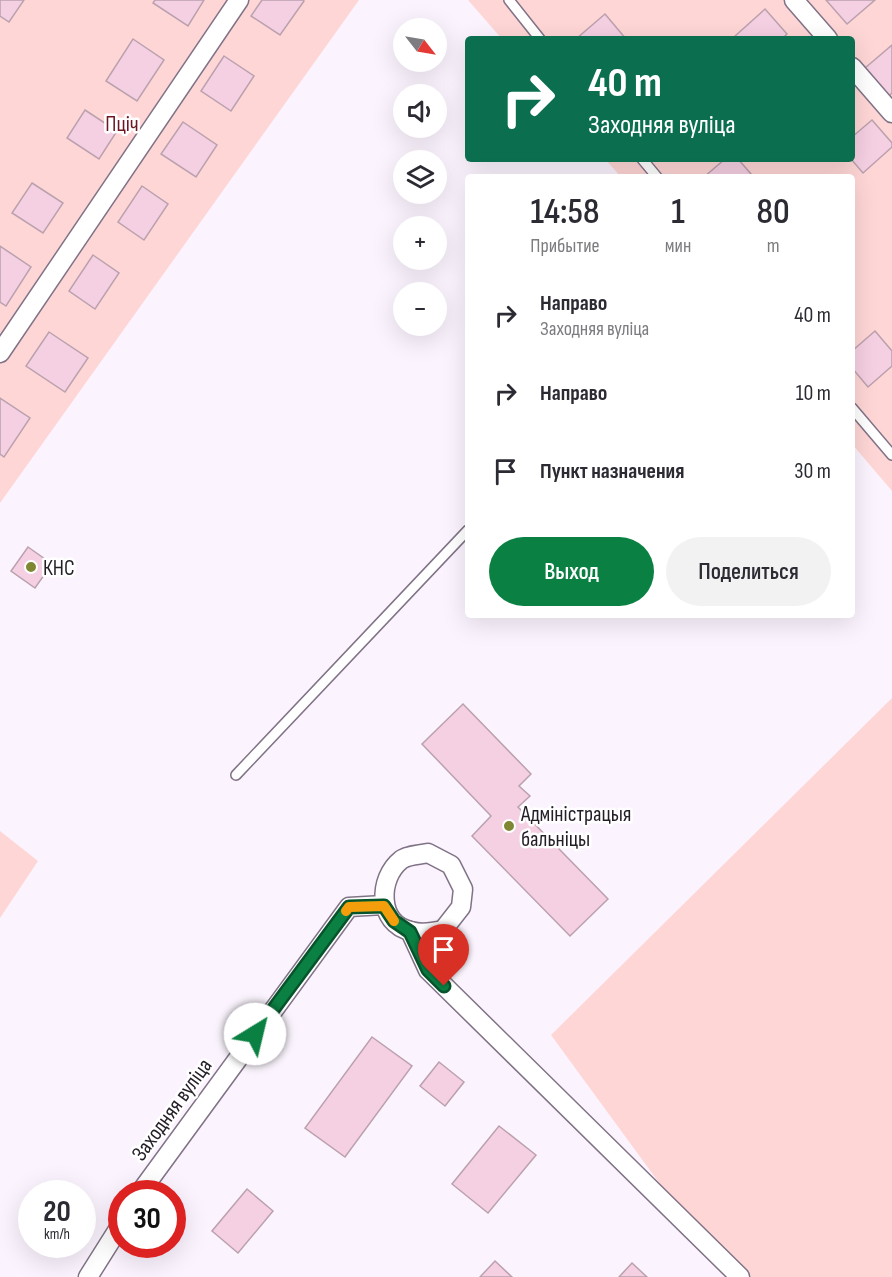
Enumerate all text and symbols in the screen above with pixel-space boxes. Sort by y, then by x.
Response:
north arrow [393,18,447,72]
map controls [393,18,447,336]
text: 40 m [588,58,662,109]
icon: right [489,60,567,138]
button: sound [393,84,447,138]
text: Заходняя вуліца [588,109,736,141]
park label: Пціч [105,111,139,138]
button: layers [393,150,447,204]
text: 14:58 [530,191,599,234]
text: 1 [671,191,685,234]
text: 80 [757,191,790,234]
button: + [393,216,447,270]
text: Прибытие [530,234,600,258]
text: мин [665,234,691,258]
text: m [767,234,780,258]
button: − [393,282,447,336]
text: Направо [540,290,607,317]
icon: right [489,299,522,332]
text: 40 m [794,302,831,329]
text: Заходняя вуліца [540,317,649,341]
icon: right [489,377,522,410]
text: Направо [540,380,607,407]
text: 10 m [796,380,831,407]
icon: arrive [489,455,522,488]
text: Пункт назначения [540,458,684,485]
text: 30 m [794,458,831,485]
button: Выход [489,537,654,606]
button: Поделиться [666,537,831,606]
place label: КНС [43,555,75,582]
marker: КНС [24,560,38,574]
place label: Адміністрацыя бальніцы [520,801,631,853]
marker: Адміністрацыя бальніцы [502,819,516,833]
pin [418,924,469,986]
icon: arrive [427,933,460,966]
position arrow [223,1002,287,1066]
street label: Заходняя вуліца [126,1053,218,1166]
speed limit sign: 30 [108,1180,186,1258]
text: 20 [43,1194,71,1230]
text: km/h [44,1225,70,1244]

